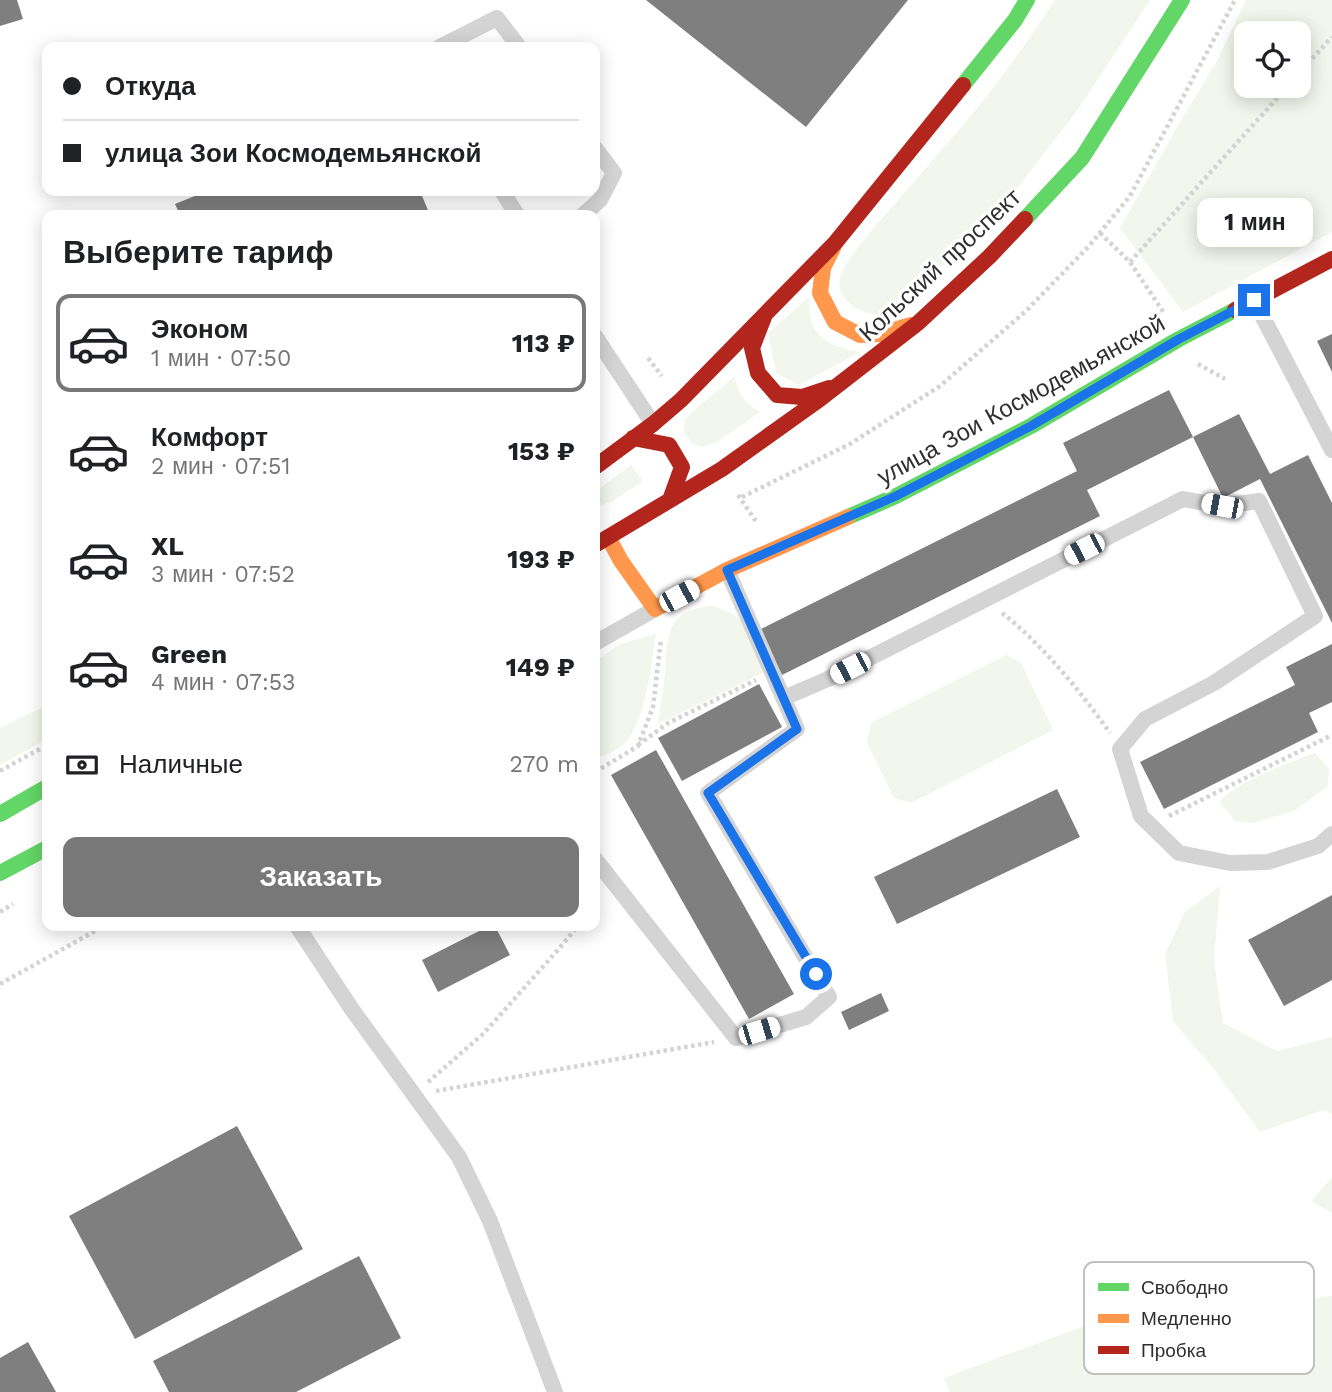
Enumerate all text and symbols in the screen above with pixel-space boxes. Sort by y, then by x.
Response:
map controls [1234,21,1311,98]
button: locate [1234,21,1311,98]
text: Откуда [105,71,196,101]
text: улица Зои Космодемьянской [105,138,481,168]
street label: Кольский проспект [853,183,1027,347]
callout: 1 мин [1196,198,1312,247]
text: 1 мин [1224,209,1286,236]
text: Выберите тариф [63,233,334,271]
route end [1238,284,1270,316]
street label: улица Зои Космодемьянской [872,309,1170,491]
icon: car [67,312,130,375]
text: Эконом [151,314,249,344]
text: 113 ₽ [512,328,575,358]
text: 1 мин · 07:50 [151,345,291,372]
icon: car [67,420,130,483]
text: Комфорт [151,422,268,452]
text: 153 ₽ [508,436,575,466]
text: 2 мин · 07:51 [151,453,290,480]
car [1200,492,1245,520]
icon: car [67,528,130,591]
car [1061,530,1108,568]
text: XL [151,531,184,561]
text: 193 ₽ [507,544,575,574]
text: 3 мин · 07:52 [151,561,295,588]
car [656,577,703,615]
icon: car [67,636,130,699]
text: Green [151,639,227,669]
car [827,649,874,687]
text: 149 ₽ [506,652,575,682]
text: 4 мин · 07:53 [151,669,296,696]
icon: cash [63,746,101,784]
text: Наличные [119,749,243,779]
text: 270 m [510,751,579,778]
button: Заказать [63,837,579,917]
route start [800,958,832,990]
car [736,1015,783,1047]
legend [1084,1262,1314,1374]
text: Свободно [1141,1276,1228,1299]
text: Медленно [1141,1307,1231,1330]
text: Пробка [1141,1339,1206,1362]

